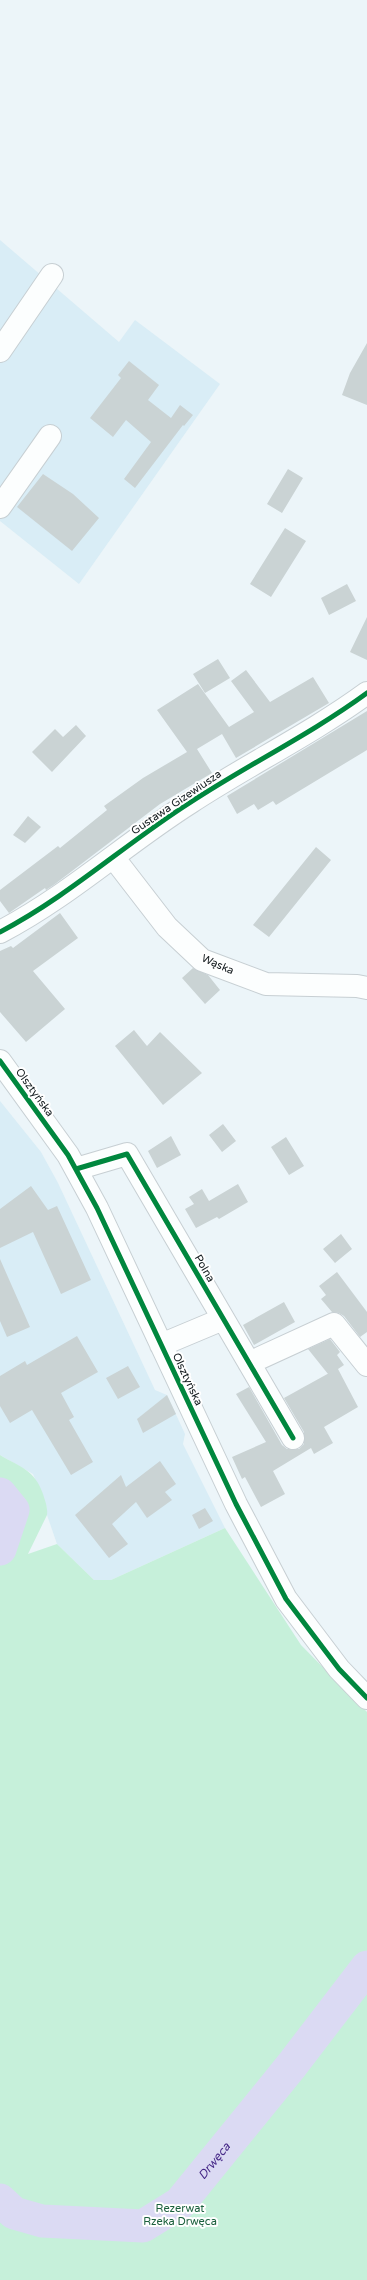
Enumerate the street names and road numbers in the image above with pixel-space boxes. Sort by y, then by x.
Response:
street label: Gustawa Gizewiusza [129,767,224,837]
street label: Wąska [200,952,236,977]
street label: Olsztyńska [13,1066,56,1119]
street label: Polna [192,1252,218,1284]
street label: Olsztyńska [170,1351,205,1408]

